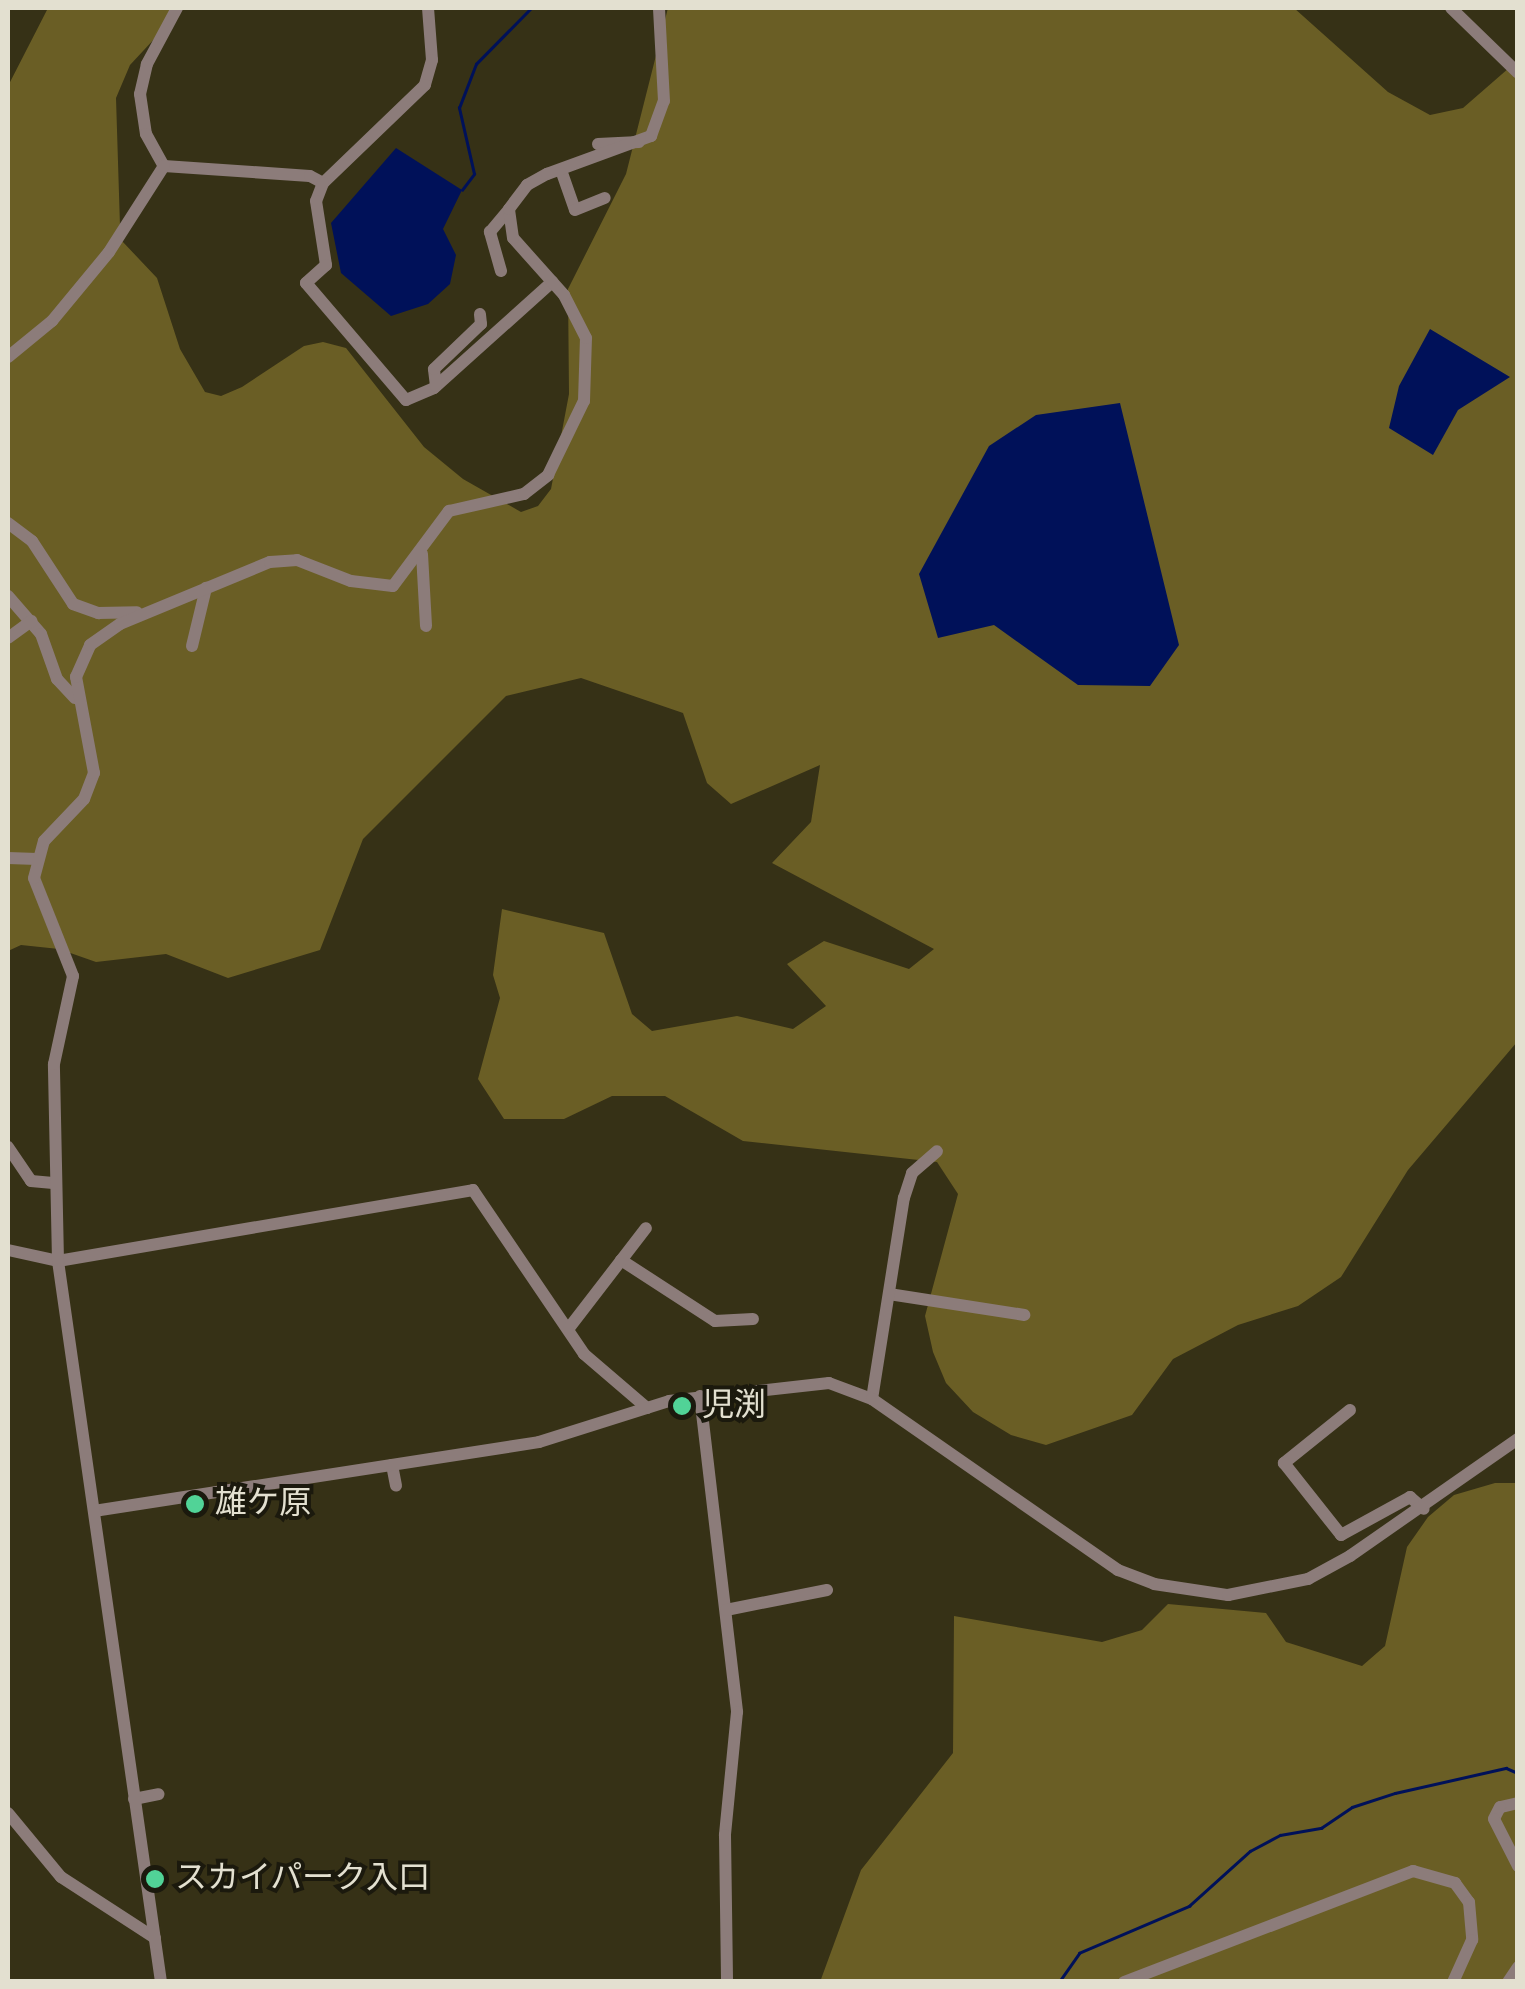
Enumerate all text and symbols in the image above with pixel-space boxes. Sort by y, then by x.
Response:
place label: 児渕 [702,1387,766,1425]
marker: 児渕 [671,1395,693,1417]
place label: 雄ケ原 [215,1485,311,1523]
marker: 雄ケ原 [184,1493,206,1515]
place label: スカイパーク入口 [175,1860,431,1898]
marker: スカイパーク入口 [144,1868,166,1890]

